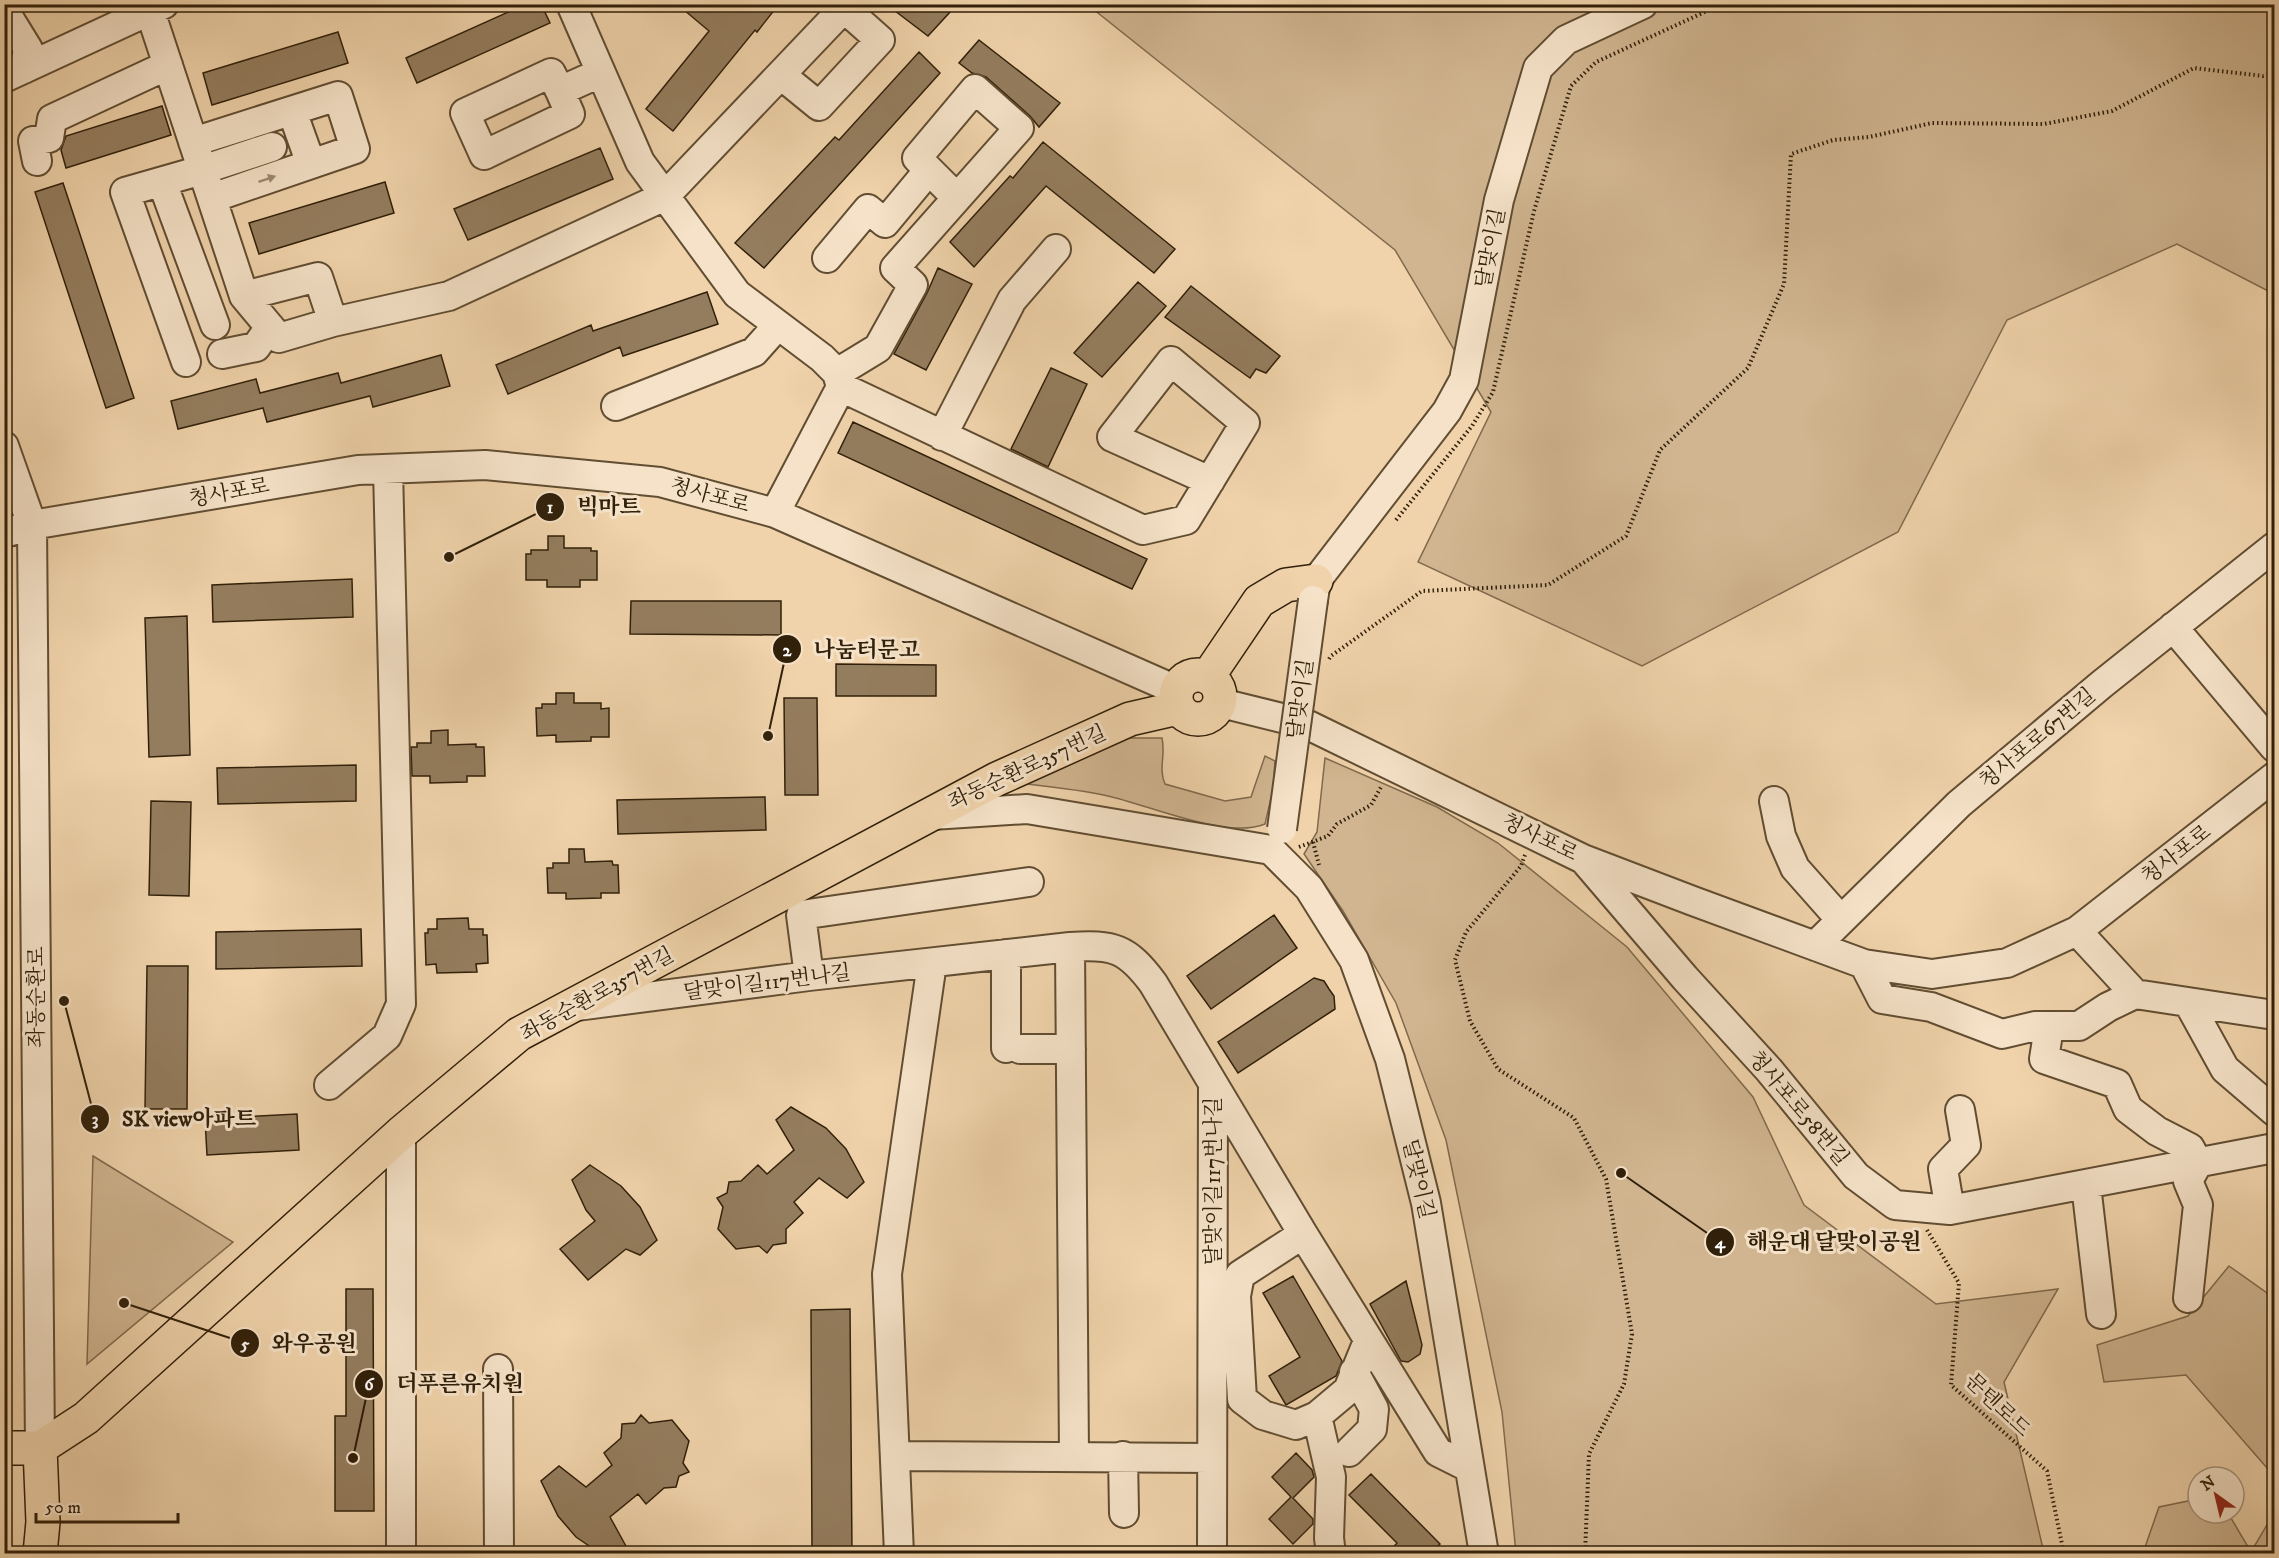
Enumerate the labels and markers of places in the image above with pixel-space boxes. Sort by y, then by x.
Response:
callout: 빅마트 [535,487,653,527]
callout: 나눔터문고 [772,629,932,669]
callout: SK view아파트 [80,1099,268,1139]
callout: 해운대 달맞이공원 [1705,1222,1933,1262]
callout: 와우공원 [230,1323,369,1363]
callout: 더푸른유치원 [354,1364,536,1404]

